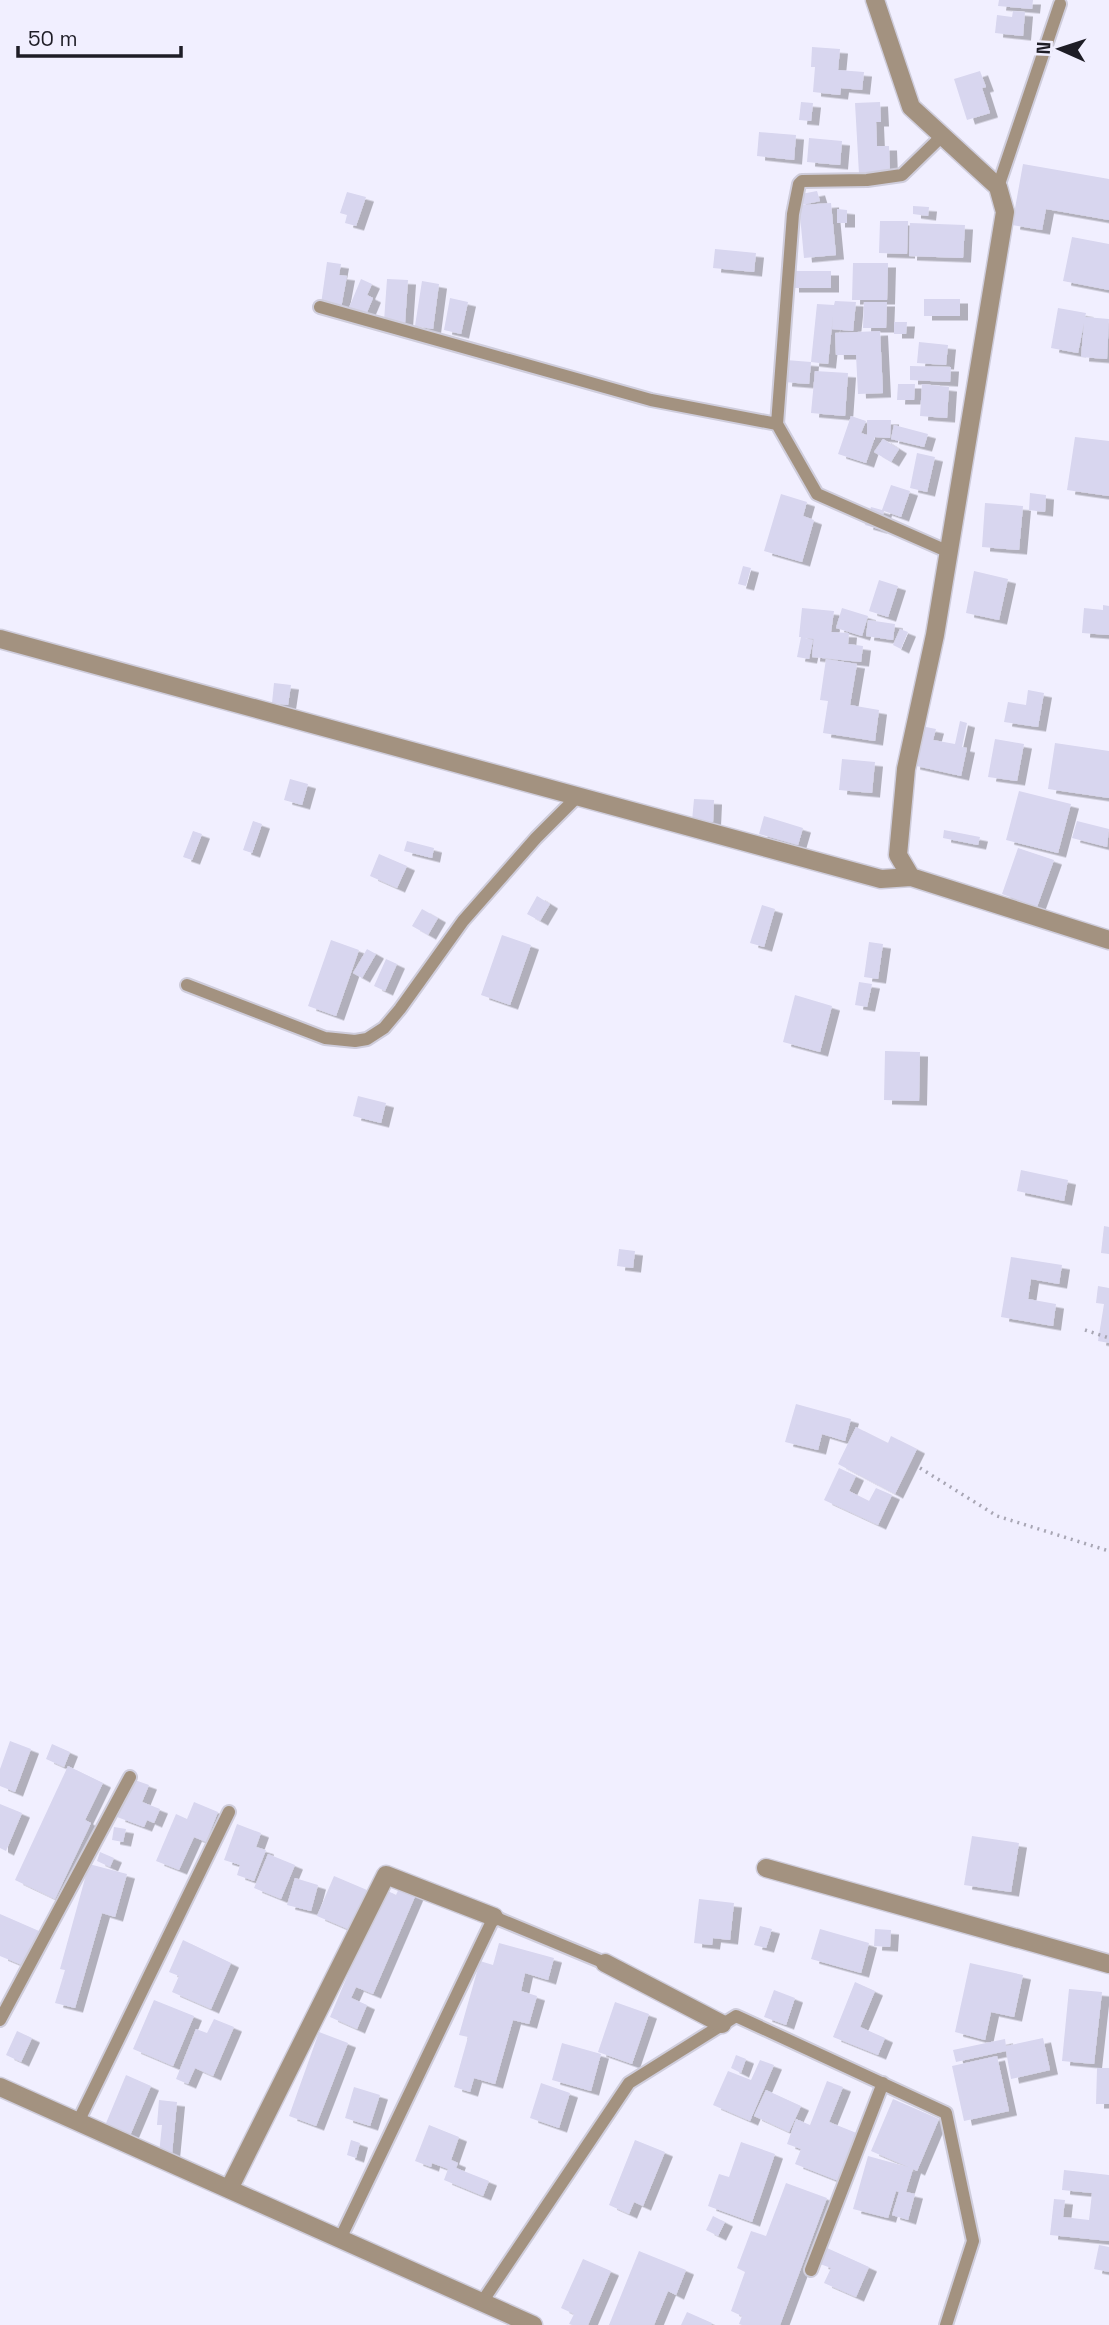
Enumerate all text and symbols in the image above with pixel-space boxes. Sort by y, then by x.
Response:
scale bar [18,14,180,58]
north arrow [1025,14,1095,84]
text: 50 m [28,25,78,52]
text: N [1031,41,1056,55]

